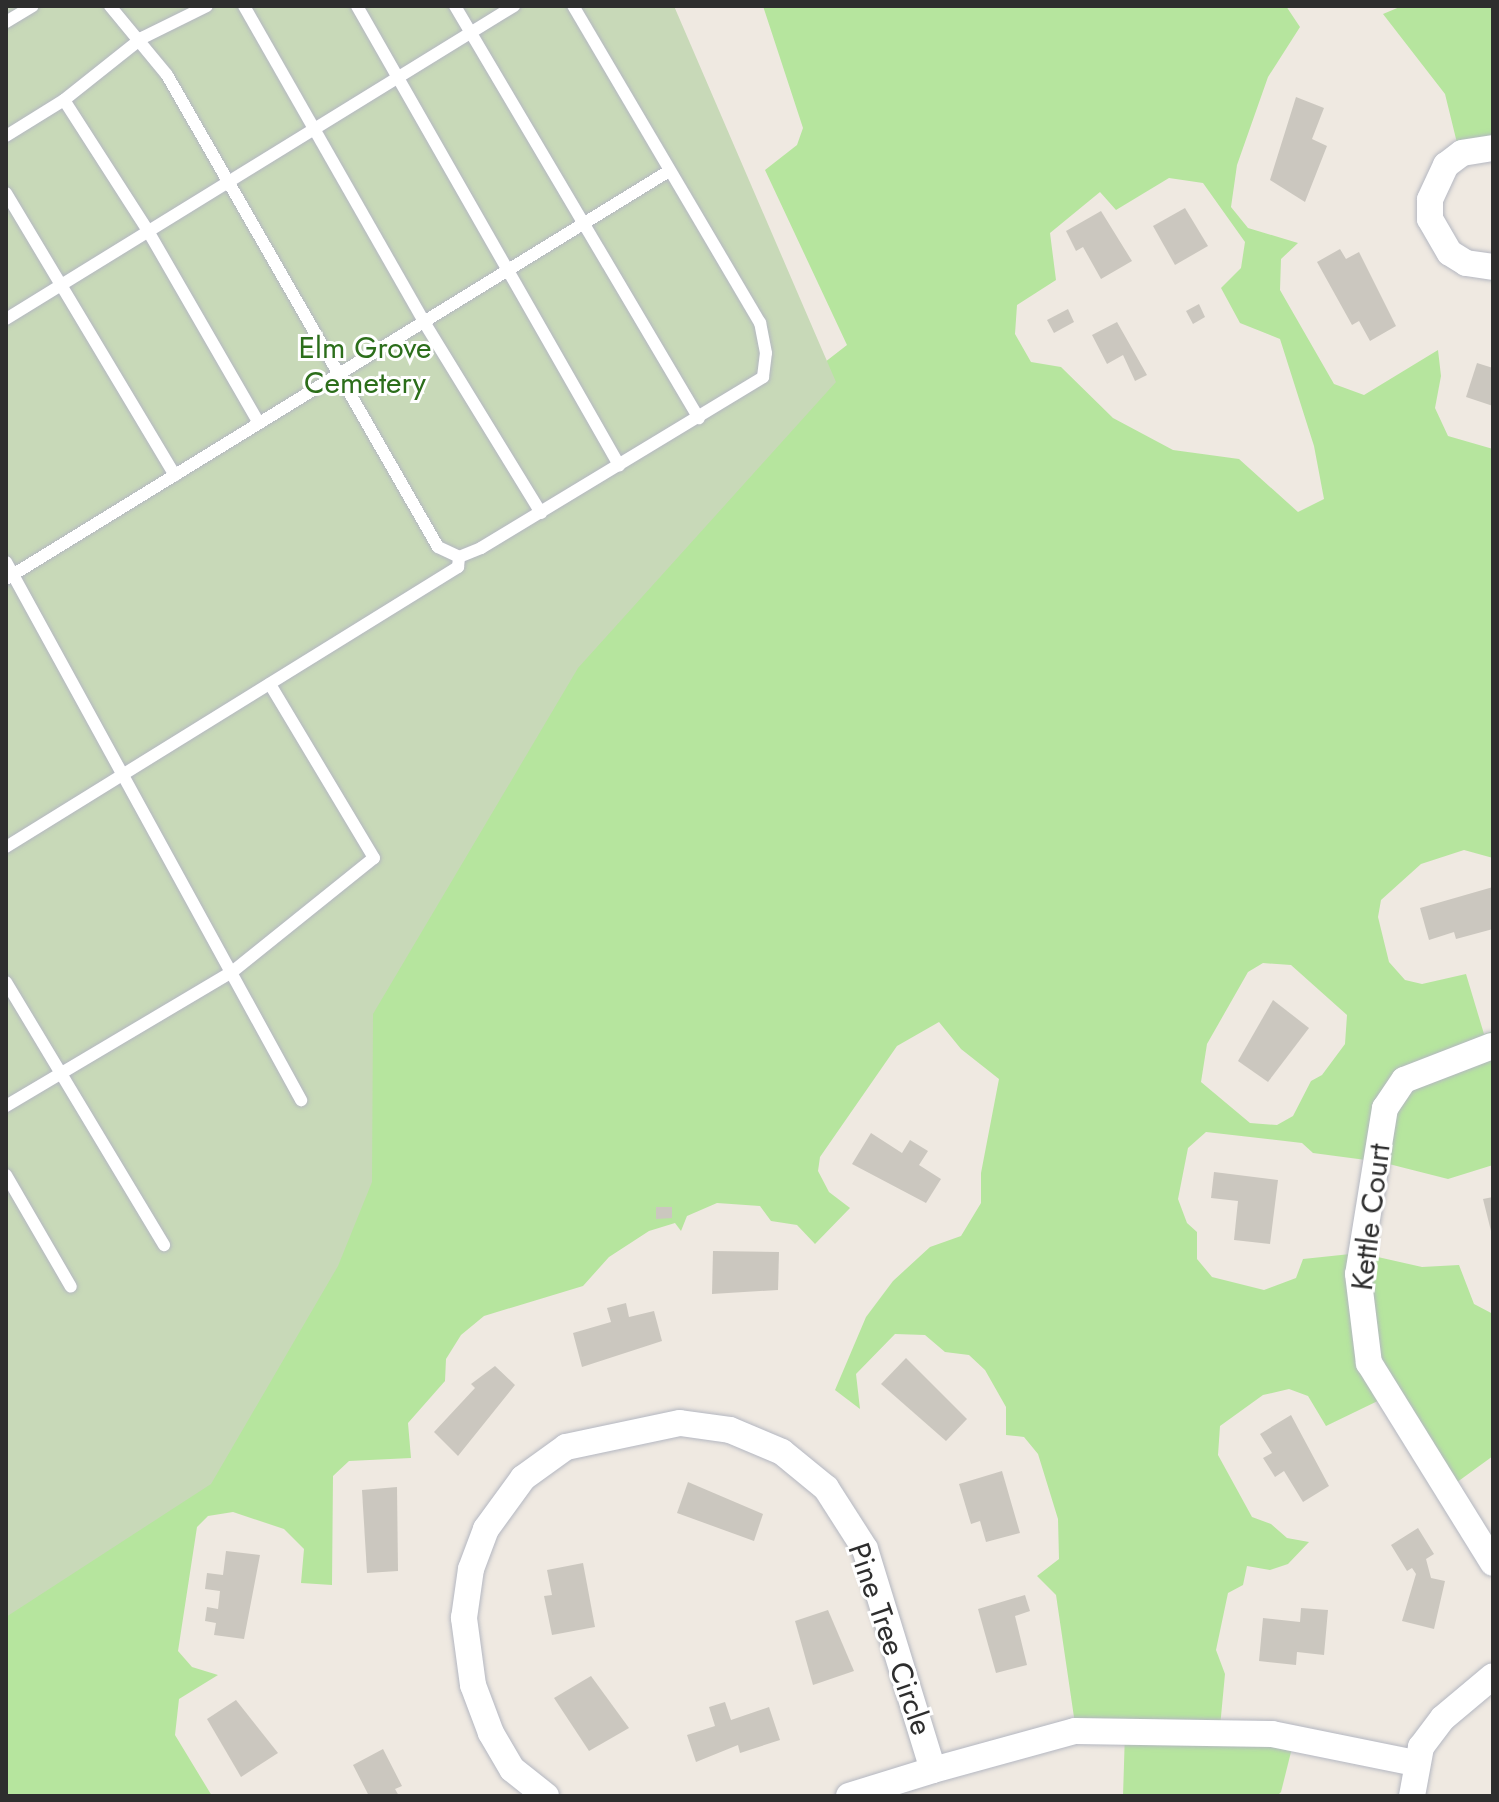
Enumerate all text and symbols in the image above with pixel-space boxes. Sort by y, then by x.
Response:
park label: Elm Grove Cemetery [298,330,432,400]
street label: Kettle Court [1344,1142,1398,1292]
street label: Pine Tree Circle [840,1538,940,1740]

